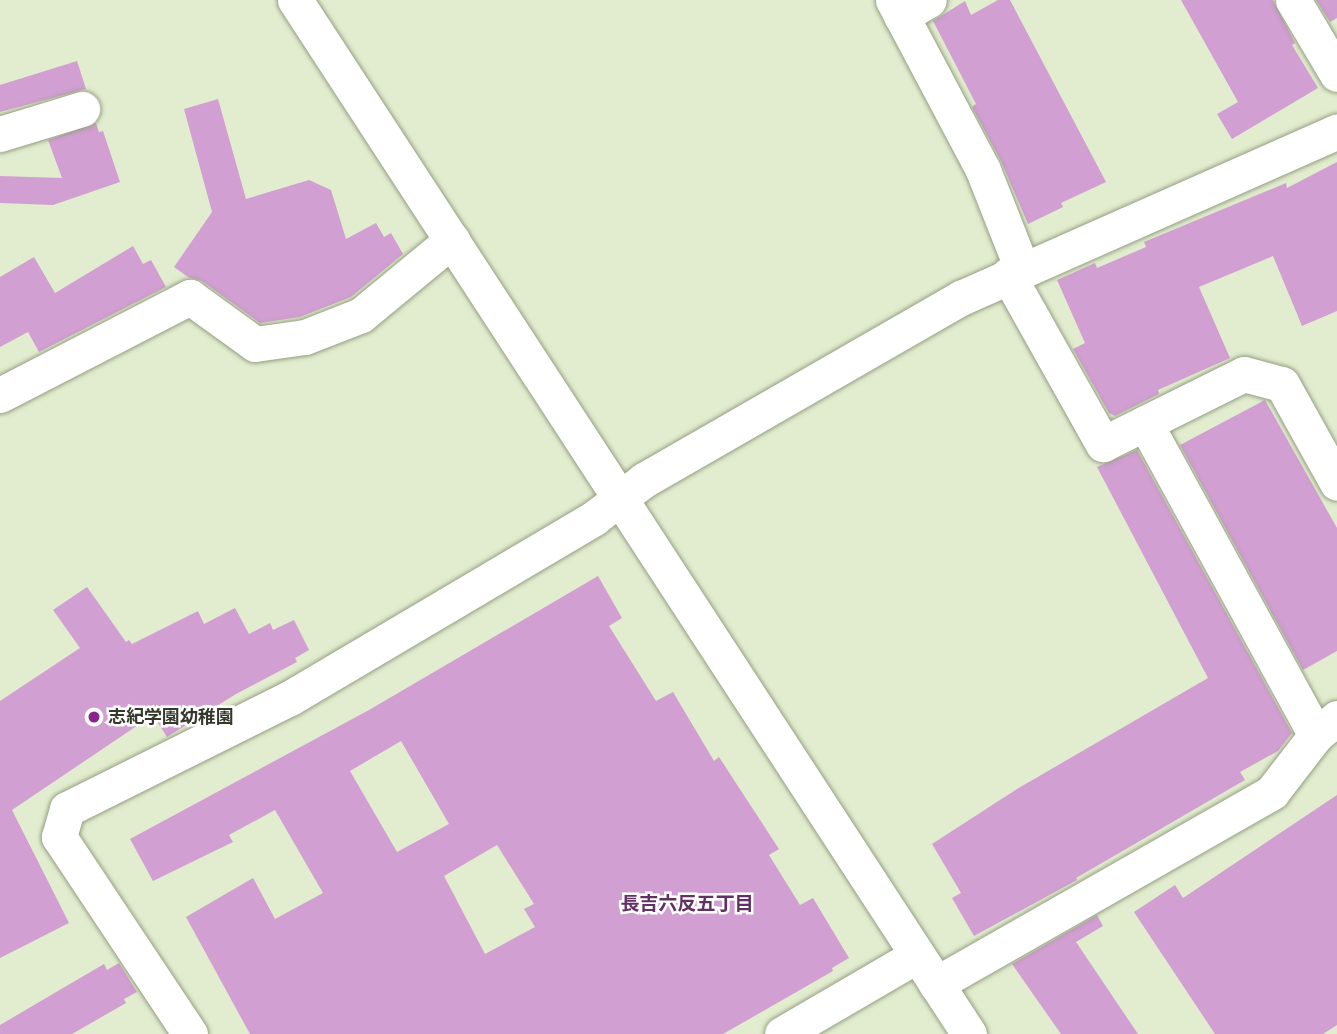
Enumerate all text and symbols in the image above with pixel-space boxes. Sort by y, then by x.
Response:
place label: 志紀学園幼稚園 [108,706,234,728]
marker: 志紀学園幼稚園 [86,709,102,725]
district label: 長吉六反五丁目 [621,893,753,915]

